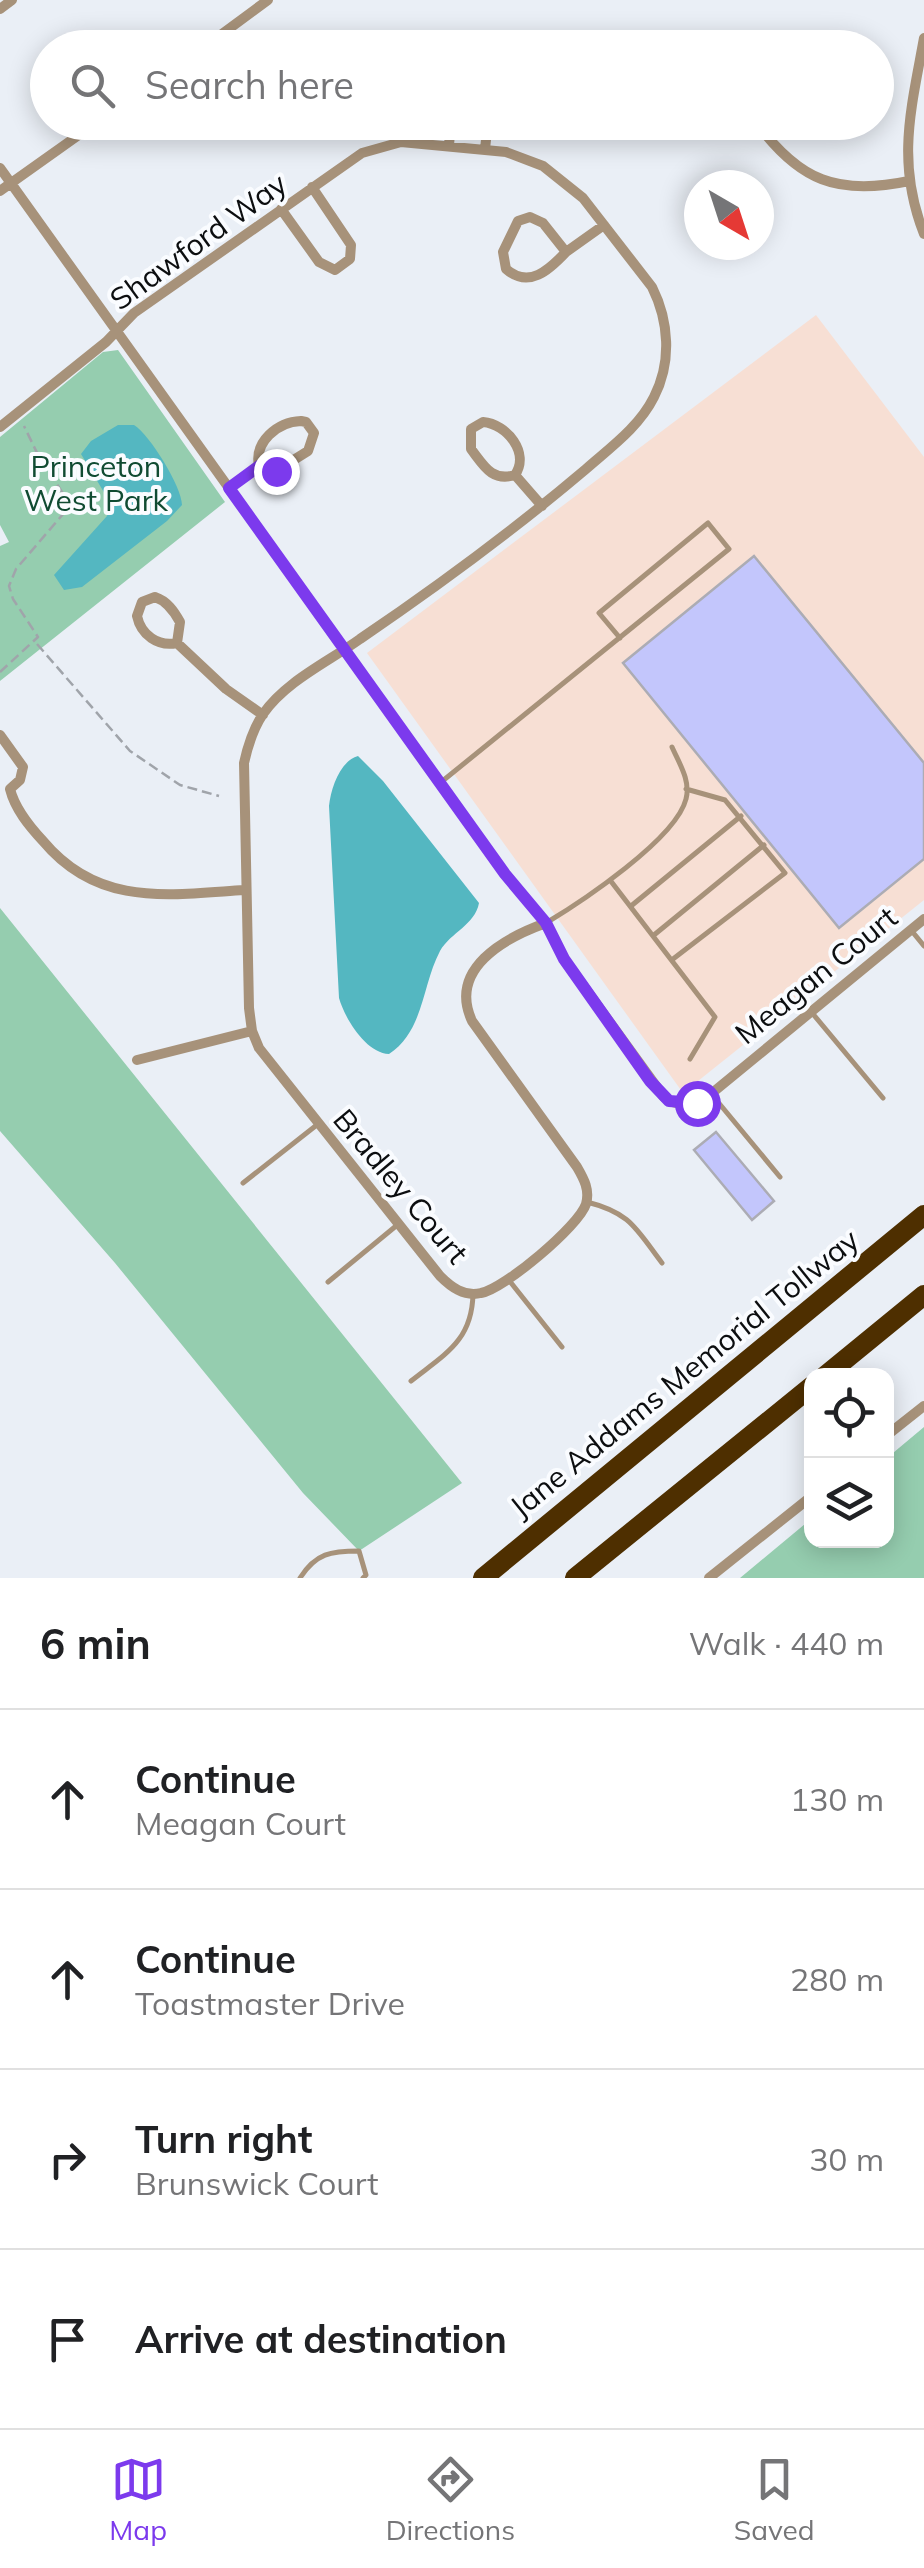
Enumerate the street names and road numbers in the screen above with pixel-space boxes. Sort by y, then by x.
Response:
street label: Shawford Way [102,164,294,318]
street label: Meagan Court [727,898,905,1052]
street label: Bradley Court [325,1101,477,1271]
street label: Jane Addams Memorial Tollway [502,1220,866,1526]

